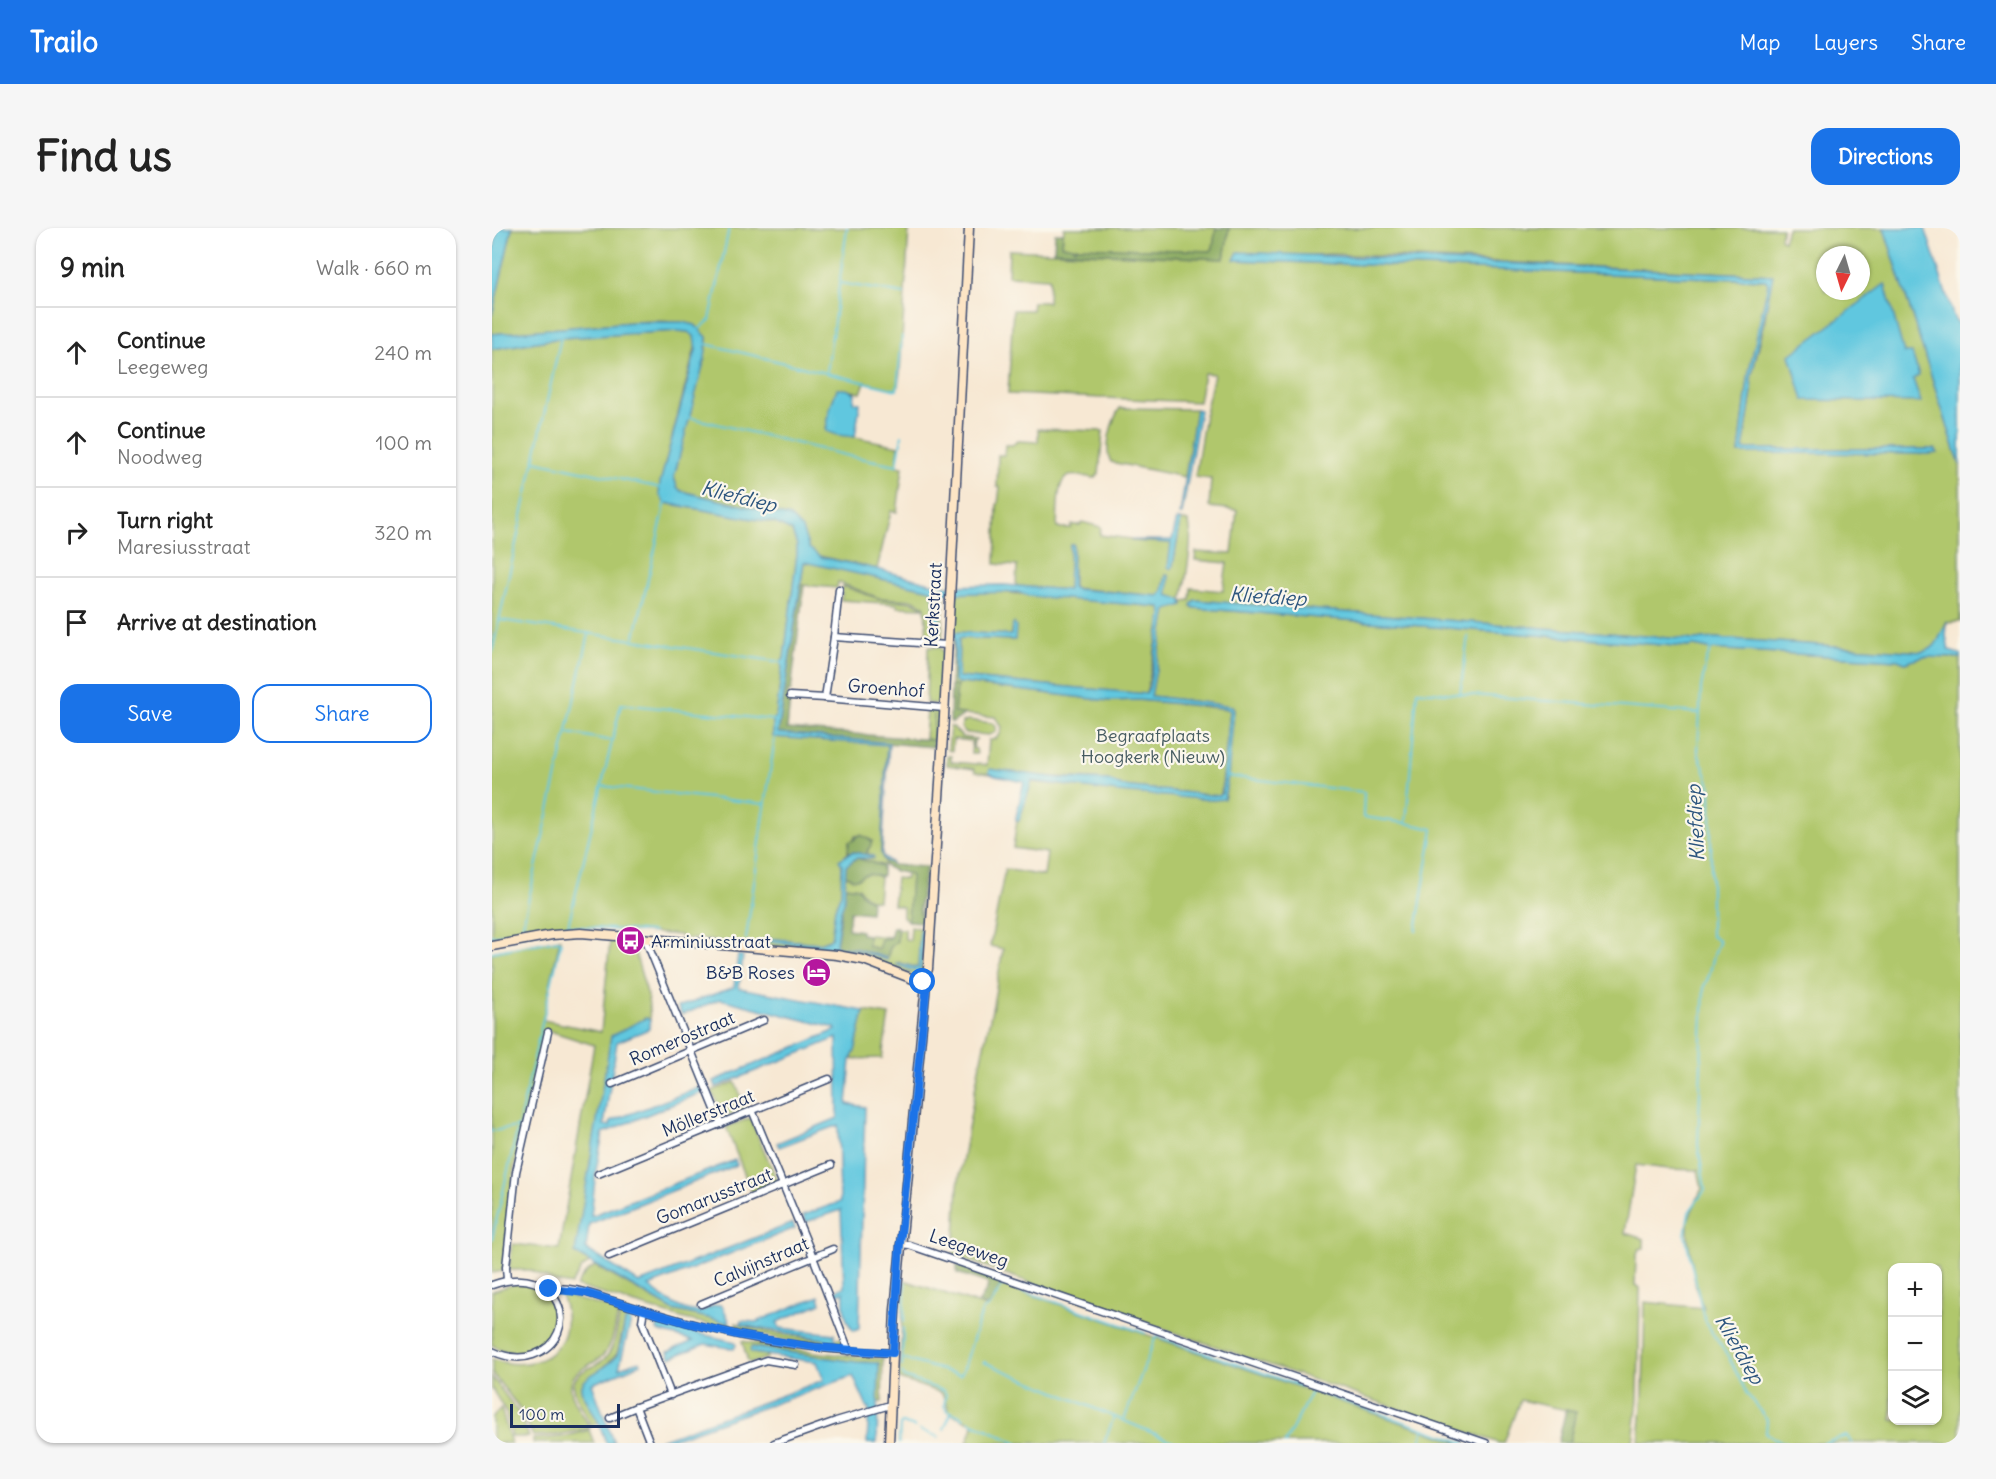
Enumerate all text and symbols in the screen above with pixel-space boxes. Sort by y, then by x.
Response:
text: Trailo [30,24,98,60]
text: Map [1740,29,1780,56]
text: Layers [1813,29,1878,56]
text: Share [1911,29,1966,56]
button: Directions [1811,128,1960,185]
text: Find us [36,130,172,182]
north arrow [1816,246,1870,300]
text: 9 min [60,251,125,284]
text: Walk · 660 m [316,255,432,280]
text: Continue [117,326,206,354]
icon: ahead [60,336,93,369]
text: 240 m [374,340,432,365]
text: Leegeweg [117,354,208,379]
text: Continue [117,416,206,444]
icon: ahead [60,426,93,459]
text: 100 m [375,430,432,455]
text: Noodweg [117,444,203,469]
water label: Kliefdiep [699,475,781,518]
text: Turn right [117,506,213,534]
icon: right [60,516,93,549]
text: 320 m [374,520,432,545]
text: Maresiusstraat [117,534,250,559]
street label: Kerkstraat [919,562,947,648]
water label: Kliefdiep [1229,581,1309,611]
icon: arrive [60,606,93,639]
text: Arrive at destination [117,608,317,636]
street label: Groenhof [847,674,926,702]
button: Save [60,684,240,743]
button: Share [252,684,432,743]
park label: Begraafplaats Hoogkerk (Nieuw) [1081,724,1225,768]
water label: Kliefdiep [1680,782,1709,862]
bus stop icon: Arminiusstraat [614,925,646,957]
place label: Arminiusstraat [651,930,771,953]
hotel icon: B&B Roses [800,956,832,988]
place label: B&B Roses [706,961,795,984]
route start [909,968,935,994]
street label: Romerostraat [626,1005,738,1071]
street label: Möllerstraat [658,1084,758,1142]
street label: Gomarusstraat [653,1162,775,1230]
street label: Leegeweg [926,1224,1012,1272]
street label: Calvijnstraat [710,1232,812,1292]
map controls [1888,1263,1942,1425]
button: + [1888,1263,1942,1317]
route end [535,1275,561,1301]
water label: Kliefdiep [1710,1310,1771,1390]
button: − [1888,1317,1942,1371]
button: layers [1888,1371,1942,1425]
scale bar [510,1401,620,1428]
text: 100 m [519,1404,564,1424]

